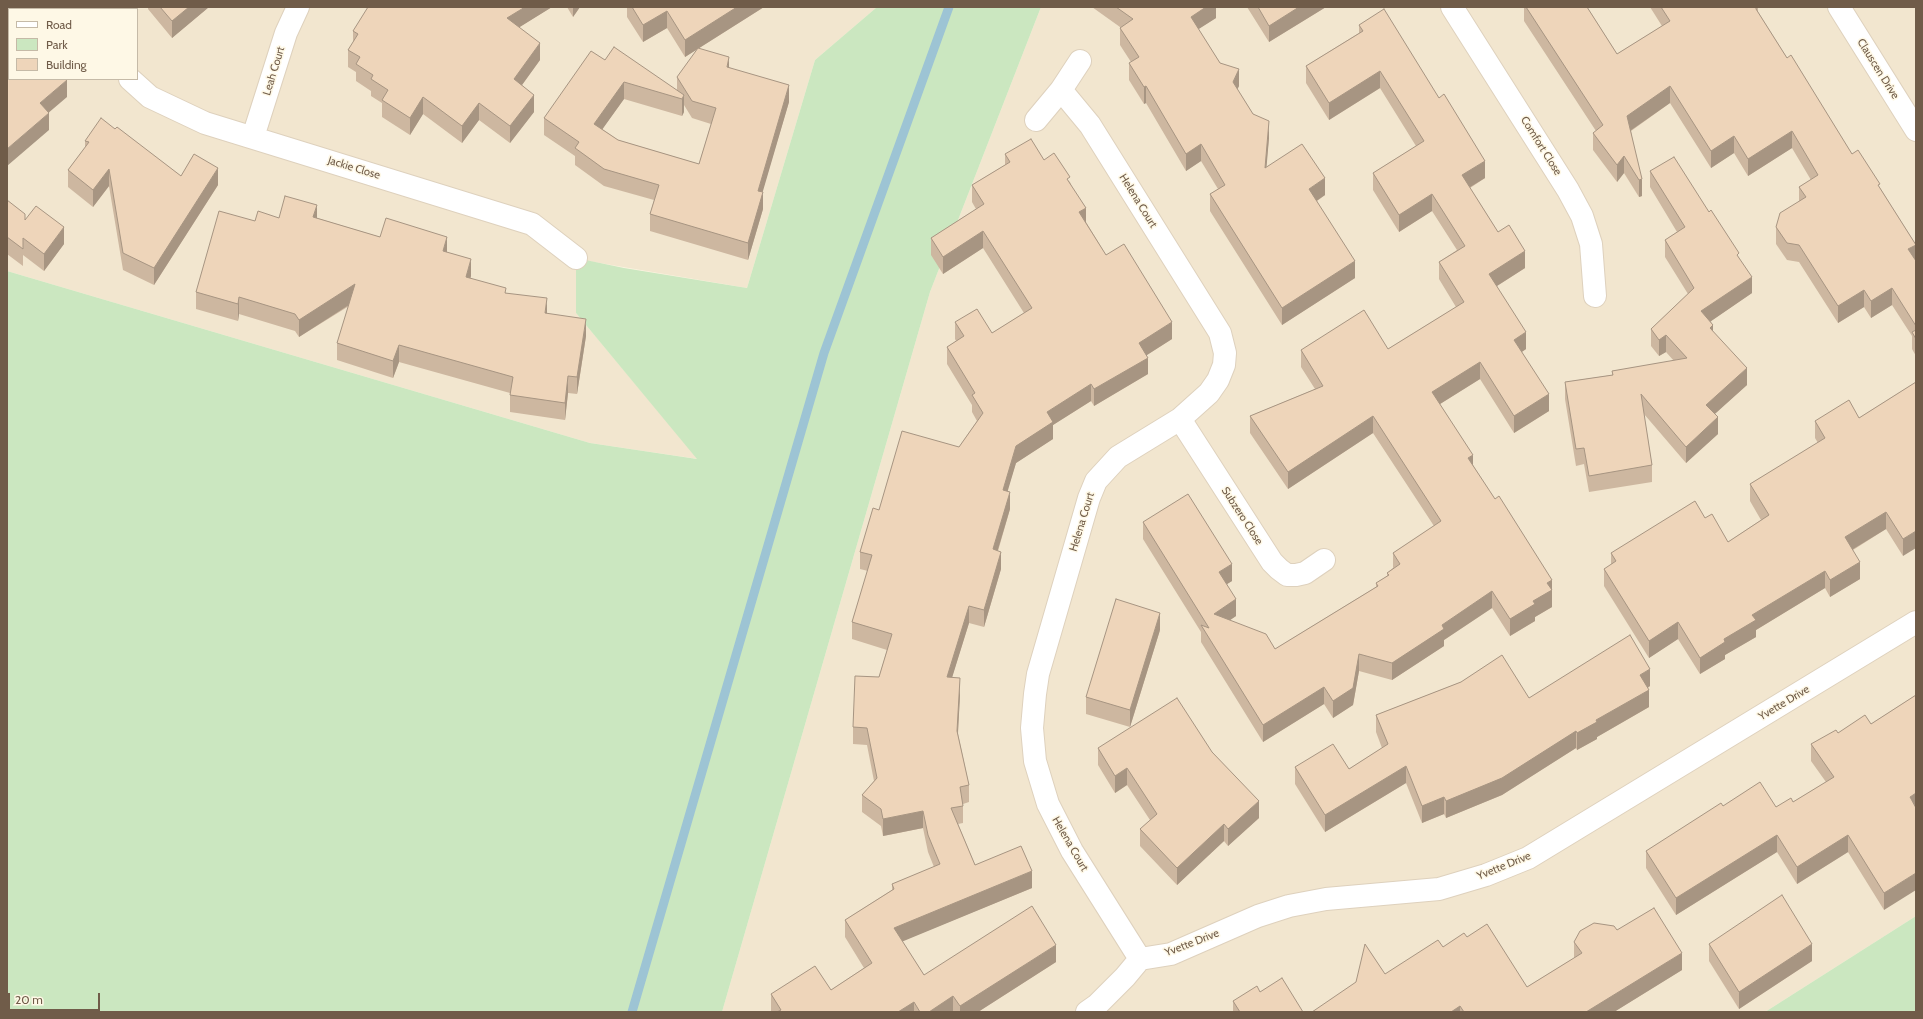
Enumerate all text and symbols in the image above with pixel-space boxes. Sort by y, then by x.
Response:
legend [8,8,138,80]
text: Road [46,17,72,32]
street label: Clauscen Drive [1854,36,1902,102]
text: Park [46,37,68,52]
street label: Leah Court [260,45,288,97]
text: Building [46,57,87,72]
street label: Comfort Close [1518,114,1564,178]
street label: Jackie Close [326,154,382,182]
street label: Helena Court [1116,172,1160,230]
street label: Subzero Close [1218,485,1266,547]
street label: Helena Court [1067,491,1097,553]
street label: Yvette Drive [1756,683,1812,723]
street label: Helena Court [1049,814,1091,874]
street label: Yvette Drive [1475,849,1533,883]
street label: Yvette Drive [1163,927,1221,959]
scale bar [10,985,102,1011]
text: 20 m [15,992,43,1007]

